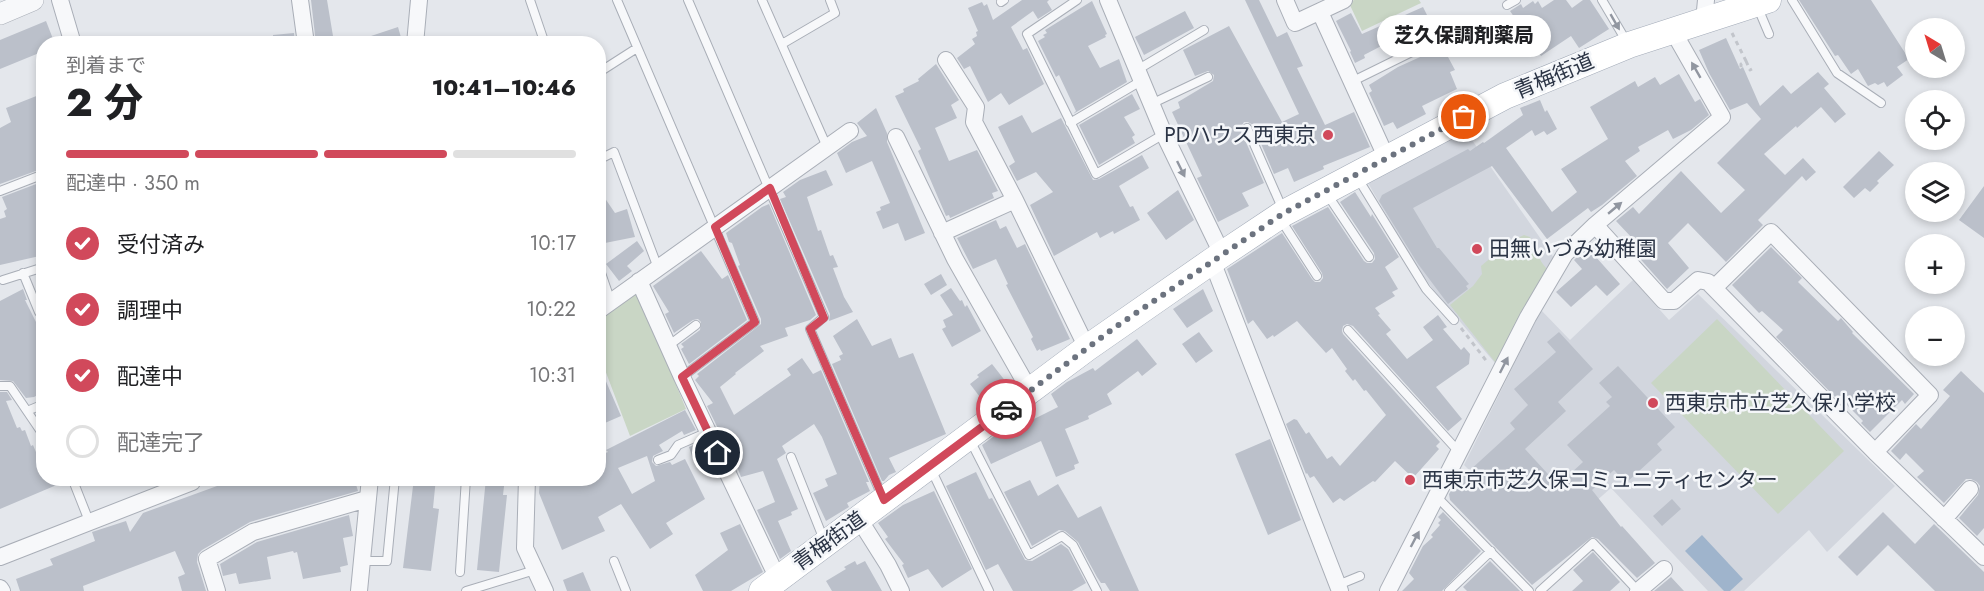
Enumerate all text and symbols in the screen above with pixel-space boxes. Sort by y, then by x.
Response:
one-way arrow [1610,14,1620,31]
callout: 芝久保調剤薬局 [1377,15,1551,57]
north arrow [1905,18,1965,78]
map controls [1905,18,1965,366]
text: 芝久保調剤薬局 [1394,21,1534,50]
street label: 青梅街道 [1509,46,1599,106]
text: 到着まで [66,51,146,80]
one-way arrow [1691,61,1701,78]
text: 10:41–10:46 [432,71,576,103]
text: 2 分 [66,74,143,131]
button: locate [1905,90,1965,150]
pin [1438,91,1489,142]
icon: bag [1447,100,1480,133]
place label: PDハウス西東京 [1164,120,1316,150]
marker: PDハウス西東京 [1321,128,1335,142]
one-way arrow [1177,161,1186,178]
button: layers [1905,162,1965,222]
text: 配達中 · 350 m [66,169,200,198]
one-way arrow [1607,202,1622,215]
icon: check [66,227,99,260]
text: 受付済み [117,228,205,260]
text: 10:17 [530,229,576,258]
place label: 田無いづみ幼稚園 [1489,234,1657,264]
button: + [1905,234,1965,294]
marker: 田無いづみ幼稚園 [1470,242,1484,256]
icon: check [66,293,99,326]
text: 調理中 [117,294,183,326]
text: 10:22 [526,295,576,324]
button: − [1905,306,1965,366]
one-way arrow [1499,357,1509,374]
icon: check [66,359,99,392]
text: 配達中 [117,360,183,392]
text: 10:31 [529,361,576,390]
courier [976,379,1036,439]
place label: 西東京市立芝久保小学校 [1665,388,1896,418]
icon: car [990,393,1023,426]
marker: 西東京市立芝久保小学校 [1646,396,1660,410]
text: 配達完了 [117,426,205,458]
pin [692,427,743,478]
icon: home [701,436,734,469]
place label: 西東京市芝久保コミュニティセンター [1422,465,1778,495]
marker: 西東京市芝久保コミュニティセンター [1403,473,1417,487]
street label: 青梅街道 [786,504,872,578]
one-way arrow [1410,530,1420,547]

